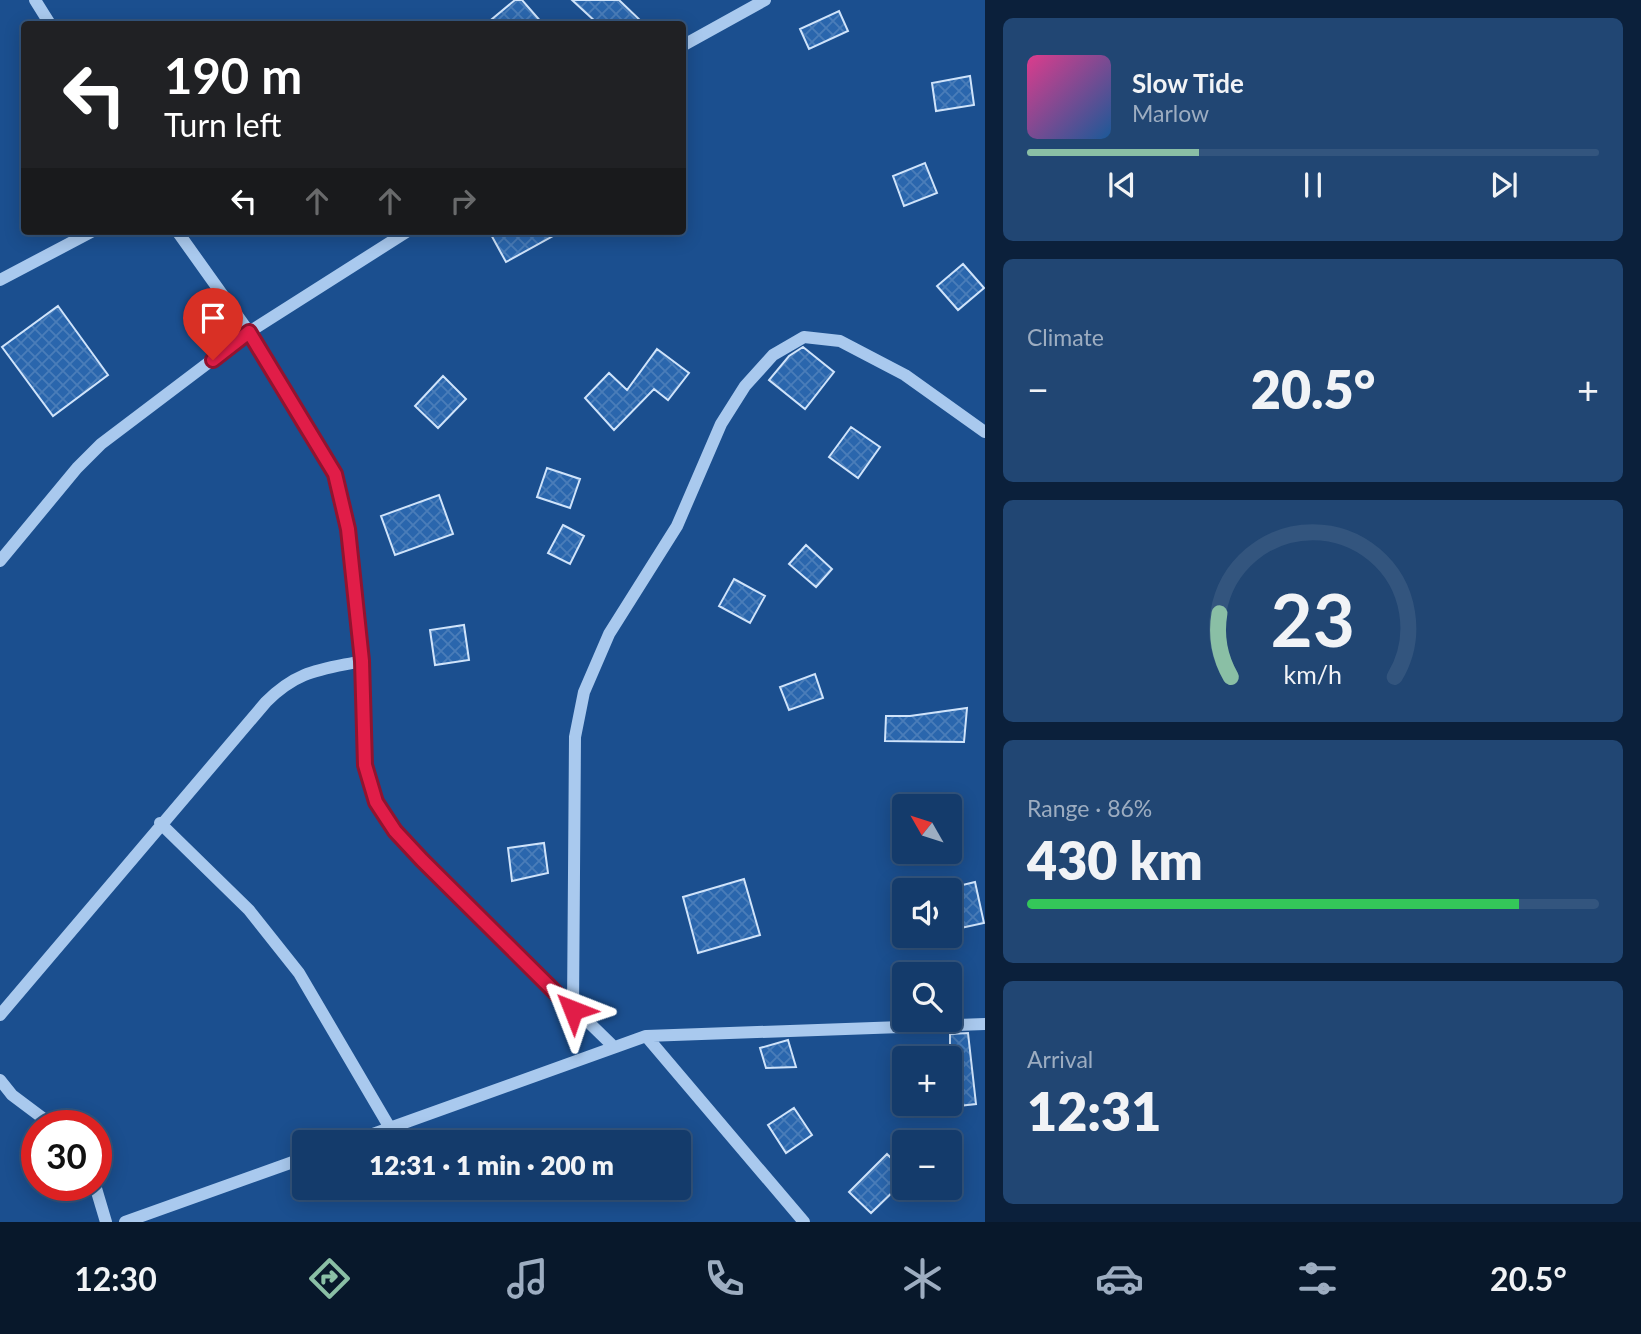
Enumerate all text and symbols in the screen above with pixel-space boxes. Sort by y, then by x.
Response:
text: 190 m [164,46,302,104]
icon: left [49,49,140,140]
text: Slow Tide [1132,67,1244,99]
text: Marlow [1132,99,1209,127]
text: Turn left [164,105,281,144]
icon: previous [1103,166,1141,204]
icon: pause [1294,166,1332,204]
icon: next [1485,166,1523,204]
icon: left [225,182,263,220]
icon: ahead [298,182,336,220]
icon: ahead [371,182,409,220]
icon: right [444,182,482,220]
pin [183,288,243,360]
icon: arrive [194,299,232,337]
text: Climate [1027,323,1104,351]
text: 20.5° [1251,358,1375,420]
text: − [1027,366,1049,412]
text: + [1577,366,1599,412]
text: 23 [1271,575,1355,663]
text: km/h [1284,659,1342,689]
north arrow [892,794,962,864]
map controls [892,794,962,1200]
text: Range · 86% [1027,794,1152,822]
text: 430 km [1027,829,1203,891]
button: sound [892,878,962,948]
button: search [892,962,962,1032]
position arrow [536,973,610,1047]
text: Arrival [1027,1045,1093,1073]
button: + [892,1046,962,1116]
text: 12:31 [1027,1080,1161,1142]
speed limit sign: 30 [21,1110,112,1201]
button: − [892,1130,962,1200]
text: 12:31 · 1 min · 200 m [369,1149,614,1181]
icon: directions [305,1254,354,1303]
icon: music [503,1254,552,1303]
icon: phone [700,1254,749,1303]
icon: climate [898,1254,947,1303]
icon: car [1095,1254,1144,1303]
icon: filters [1293,1254,1342,1303]
text: 12:30 [74,1259,157,1298]
text: 20.5° [1490,1259,1567,1298]

